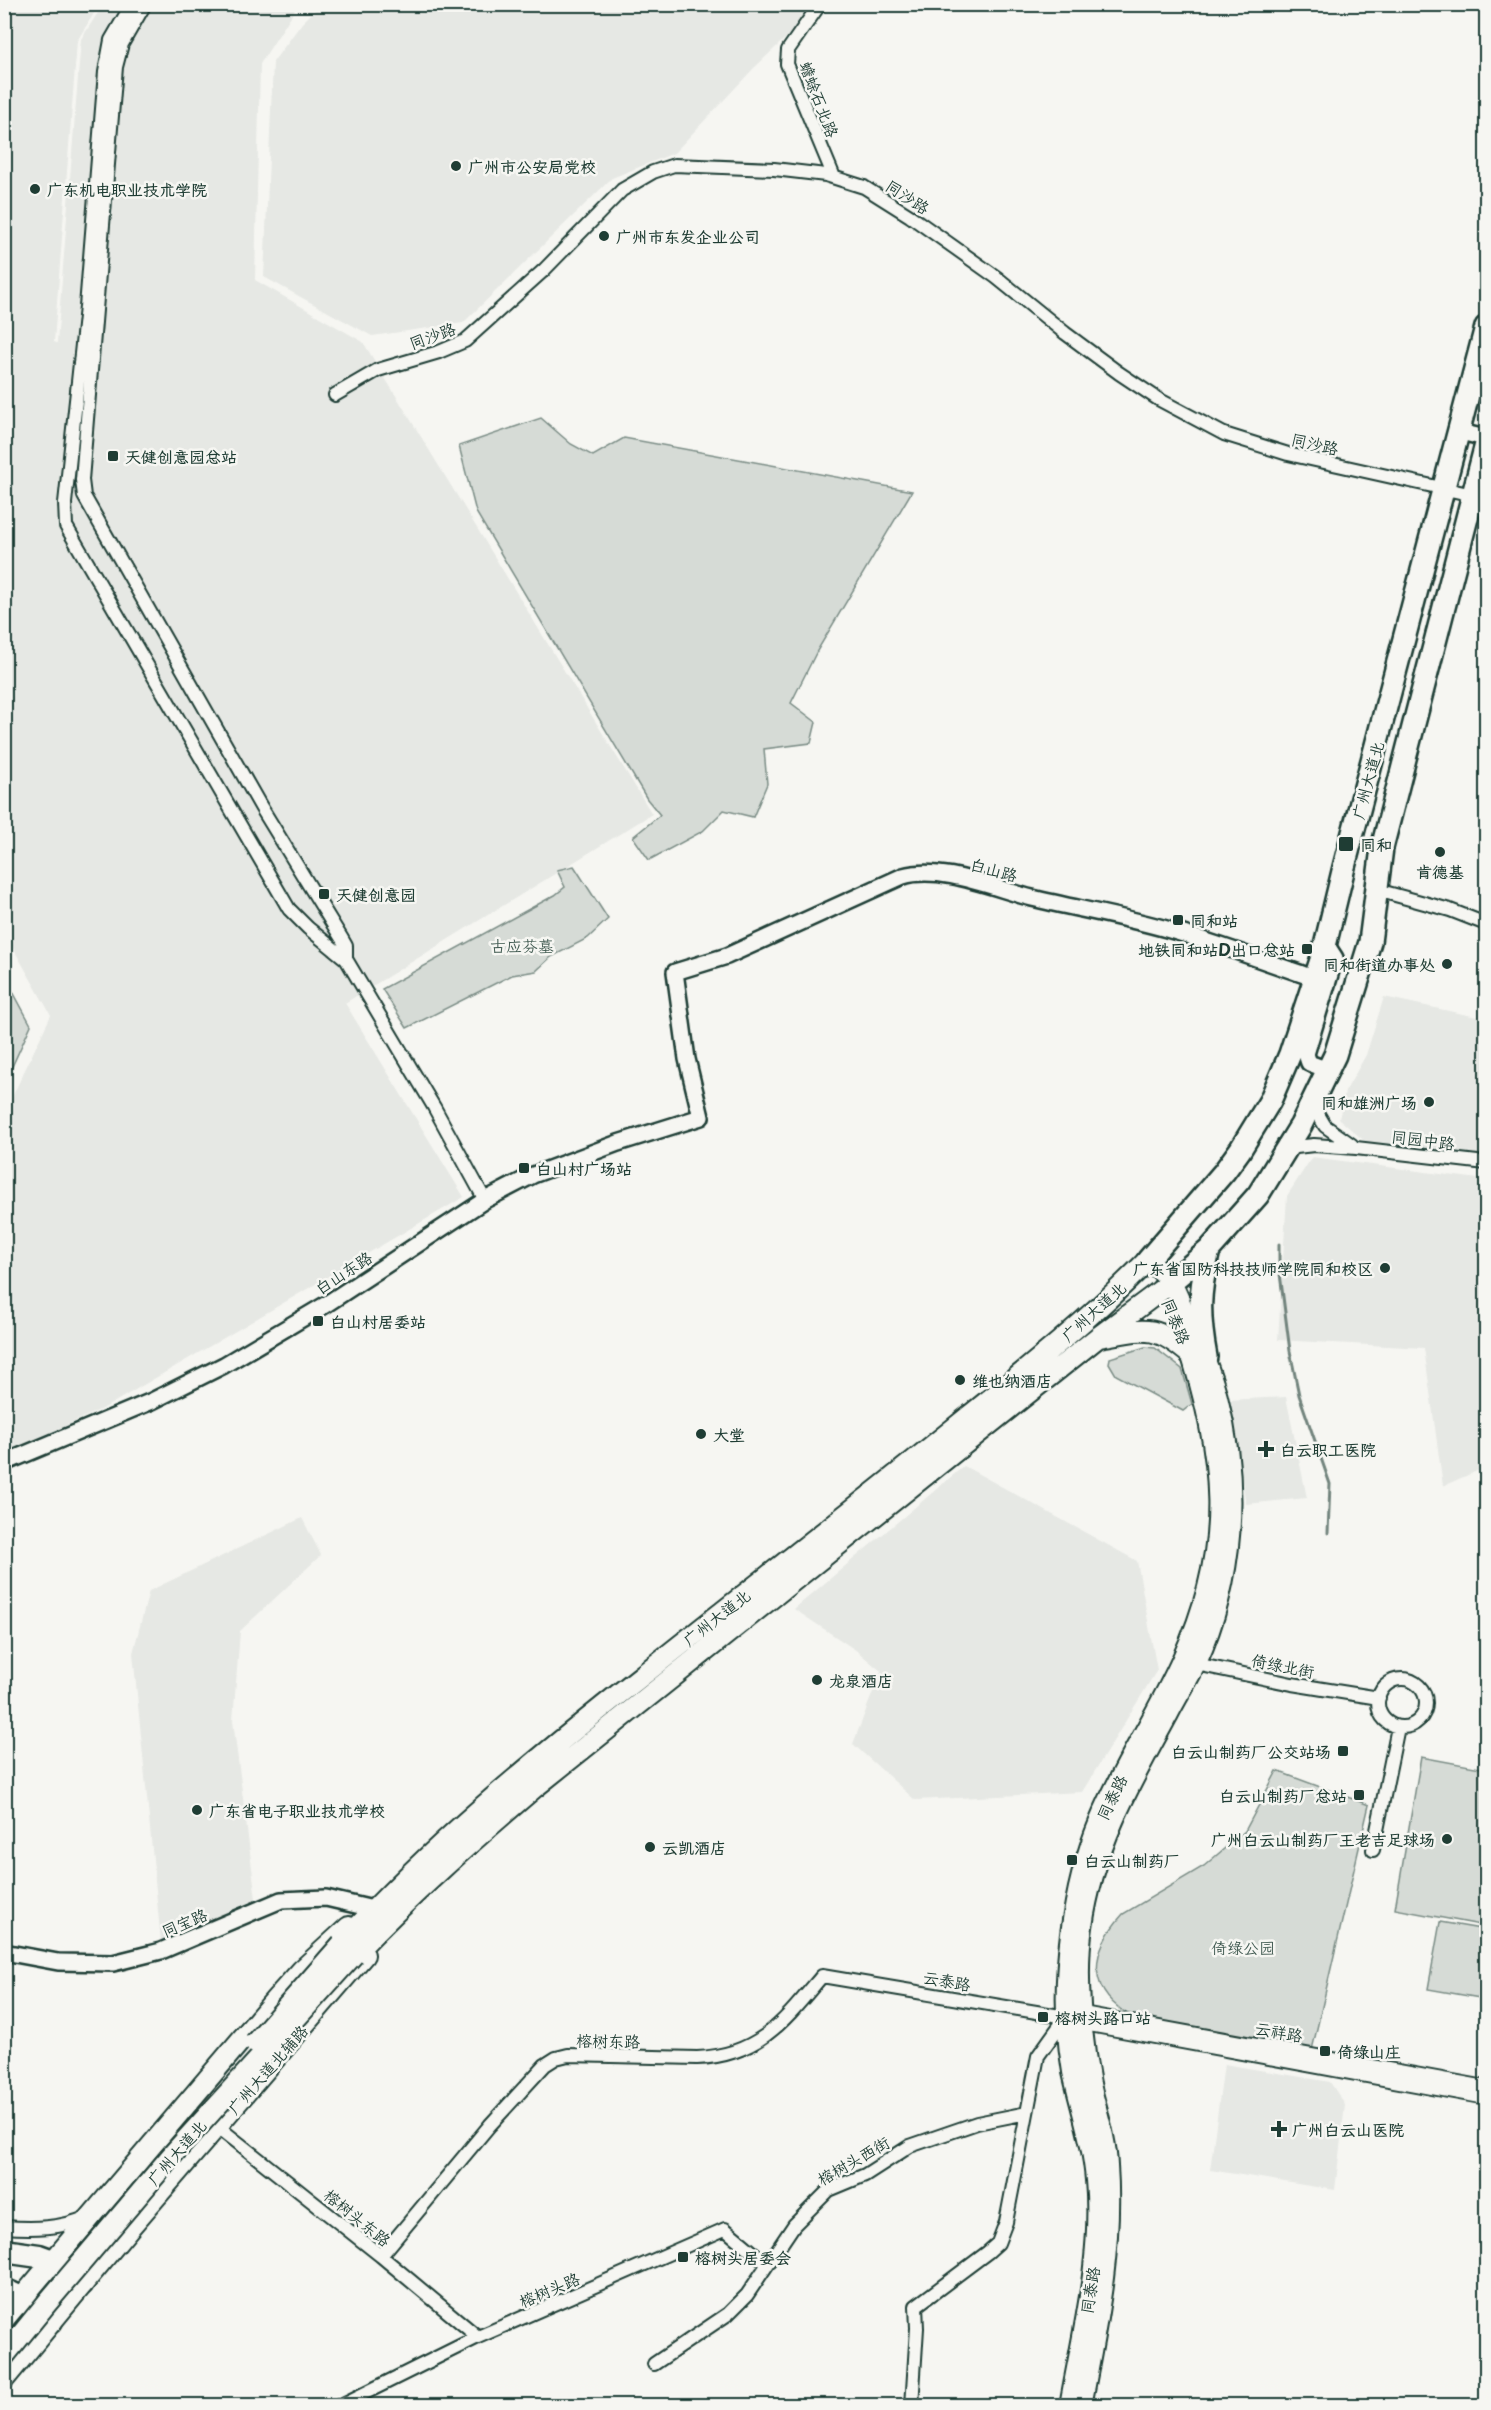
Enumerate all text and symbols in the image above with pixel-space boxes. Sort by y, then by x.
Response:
street label: 蟾蜍石北路 [794,57,846,141]
place label: 广州市公安局党校 [468,154,596,178]
marker: 广州市公安局党校 [449,159,463,173]
street label: 同沙路 [881,173,935,219]
place label: 广东机电职业技术学院 [47,177,207,201]
marker: 广东机电职业技术学院 [28,182,42,196]
place label: 广州市东发企业公司 [616,224,760,248]
marker: 广州市东发企业公司 [597,229,611,243]
street label: 同沙路 [405,316,459,354]
street label: 同沙路 [1289,426,1341,460]
place label: 天健创意园总站 [125,444,237,468]
marker: 天健创意园总站 [106,449,120,463]
street label: 广州大道北 [1345,738,1389,822]
place label: 同和 [1360,832,1392,856]
marker: 同和 [1337,835,1355,853]
marker: 肯德基 [1433,845,1447,859]
street label: 白山路 [968,851,1020,887]
place label: 肯德基 [1416,859,1464,883]
place label: 天健创意园 [336,882,416,906]
marker: 天健创意园 [317,887,331,901]
place label: 同和站 [1190,908,1238,932]
marker: 同和站 [1171,913,1185,927]
park label: 古应芬墓 [490,933,554,957]
place label: 地铁同和站D出口总站 [1138,937,1295,961]
marker: 地铁同和站D出口总站 [1300,942,1314,956]
place label: 同和街道办事处 [1323,952,1436,976]
marker: 同和街道办事处 [1440,957,1454,971]
place label: 同和雄洲广场 [1321,1090,1417,1114]
marker: 同和雄洲广场 [1422,1095,1436,1109]
street label: 同园中路 [1390,1123,1456,1155]
place label: 白山村广场站 [536,1156,632,1180]
marker: 白山村广场站 [517,1161,531,1175]
street label: 白山东路 [310,1245,376,1299]
place label: 广东省国防科技技师学院同和校区 [1133,1256,1373,1280]
marker: 广东省国防科技技师学院同和校区 [1378,1261,1392,1275]
street label: 广州大道北 [1055,1275,1131,1347]
street label: 同泰路 [1157,1294,1197,1348]
place label: 白山村居委站 [330,1309,426,1333]
marker: 白山村居委站 [311,1314,325,1328]
place label: 维也纳酒店 [972,1368,1052,1392]
marker: 维也纳酒店 [953,1373,967,1387]
place label: 大堂 [713,1422,745,1446]
marker: 大堂 [694,1427,708,1441]
place label: 白云职工医院 [1280,1437,1376,1461]
marker: 白云职工医院 [1257,1440,1275,1458]
street label: 广州大道北 [677,1583,755,1651]
street label: 倚绿北街 [1249,1647,1317,1683]
place label: 龙泉酒店 [829,1668,893,1692]
marker: 龙泉酒店 [810,1673,824,1687]
place label: 白云山制药厂公交站场 [1171,1739,1331,1763]
marker: 白云山制药厂公交站场 [1336,1744,1350,1758]
street label: 同泰路 [1090,1770,1132,1824]
place label: 白云山制药厂总站 [1219,1783,1347,1807]
marker: 白云山制药厂总站 [1352,1788,1366,1802]
place label: 广东省电子职业技术学校 [209,1798,385,1822]
marker: 广东省电子职业技术学校 [190,1803,204,1817]
place label: 广州白云山制药厂王老吉足球场 [1211,1827,1435,1851]
marker: 广州白云山制药厂王老吉足球场 [1440,1832,1454,1846]
place label: 云凯酒店 [662,1835,726,1859]
marker: 云凯酒店 [643,1840,657,1854]
place label: 白云山制药厂 [1084,1848,1180,1872]
marker: 白云山制药厂 [1065,1853,1079,1867]
street label: 同宝路 [157,1902,211,1942]
park label: 倚绿公园 [1211,1935,1275,1959]
street label: 云泰路 [921,1964,973,1996]
place label: 榕树头路口站 [1055,2005,1151,2029]
marker: 榕树头路口站 [1036,2010,1050,2024]
street label: 云祥路 [1253,2015,1305,2047]
street label: 广州大道北辅路 [221,2019,313,2119]
street label: 榕树东路 [576,2027,640,2053]
place label: 倚绿山庄 [1337,2039,1401,2063]
marker: 倚绿山庄 [1318,2044,1332,2058]
street label: 广州大道北 [141,2114,211,2190]
place label: 广州白云山医院 [1292,2117,1404,2141]
marker: 广州白云山医院 [1270,2120,1288,2138]
street label: 榕树头西街 [812,2130,894,2190]
street label: 榕树头东路 [319,2182,397,2252]
place label: 榕树头居委会 [695,2245,791,2269]
marker: 榕树头居委会 [676,2250,690,2264]
street label: 同泰路 [1073,2264,1105,2316]
street label: 榕树头路 [515,2265,583,2313]

